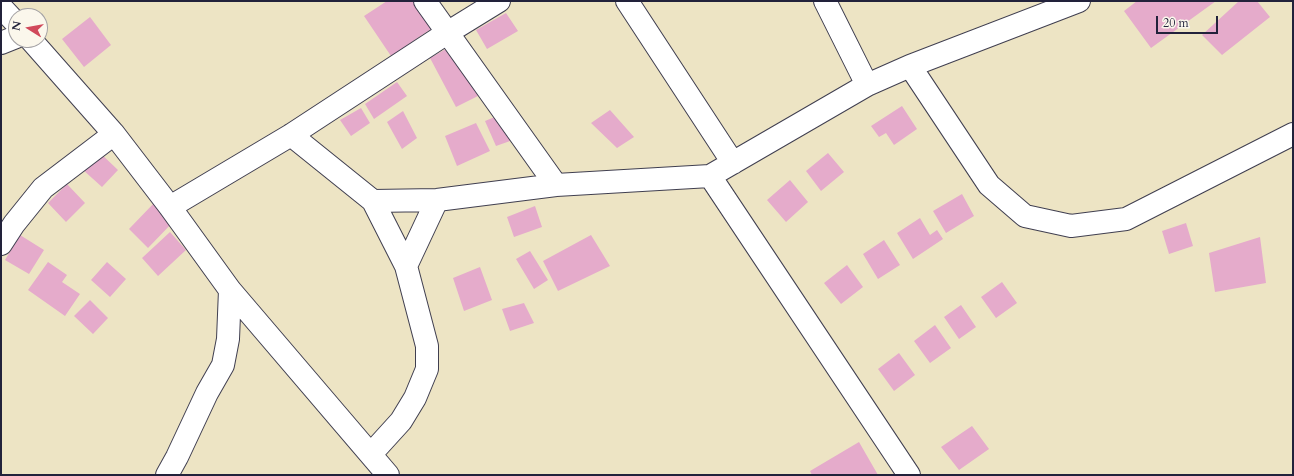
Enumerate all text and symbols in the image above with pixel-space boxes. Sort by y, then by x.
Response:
north arrow [8,8,48,48]
scale bar [1158,8,1220,34]
text: 20 m [1163,15,1189,31]
text: N [8,20,25,32]

